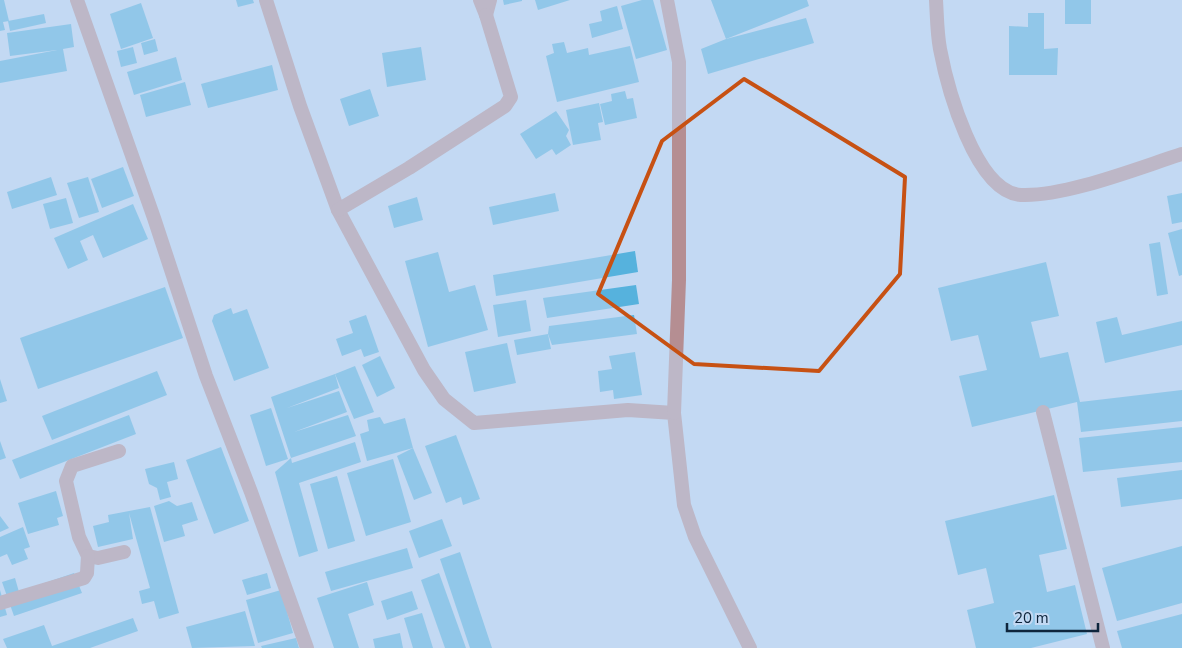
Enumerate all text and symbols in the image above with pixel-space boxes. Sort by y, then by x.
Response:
scale bar [1007,600,1098,632]
text: 20 m [1014,608,1049,628]

